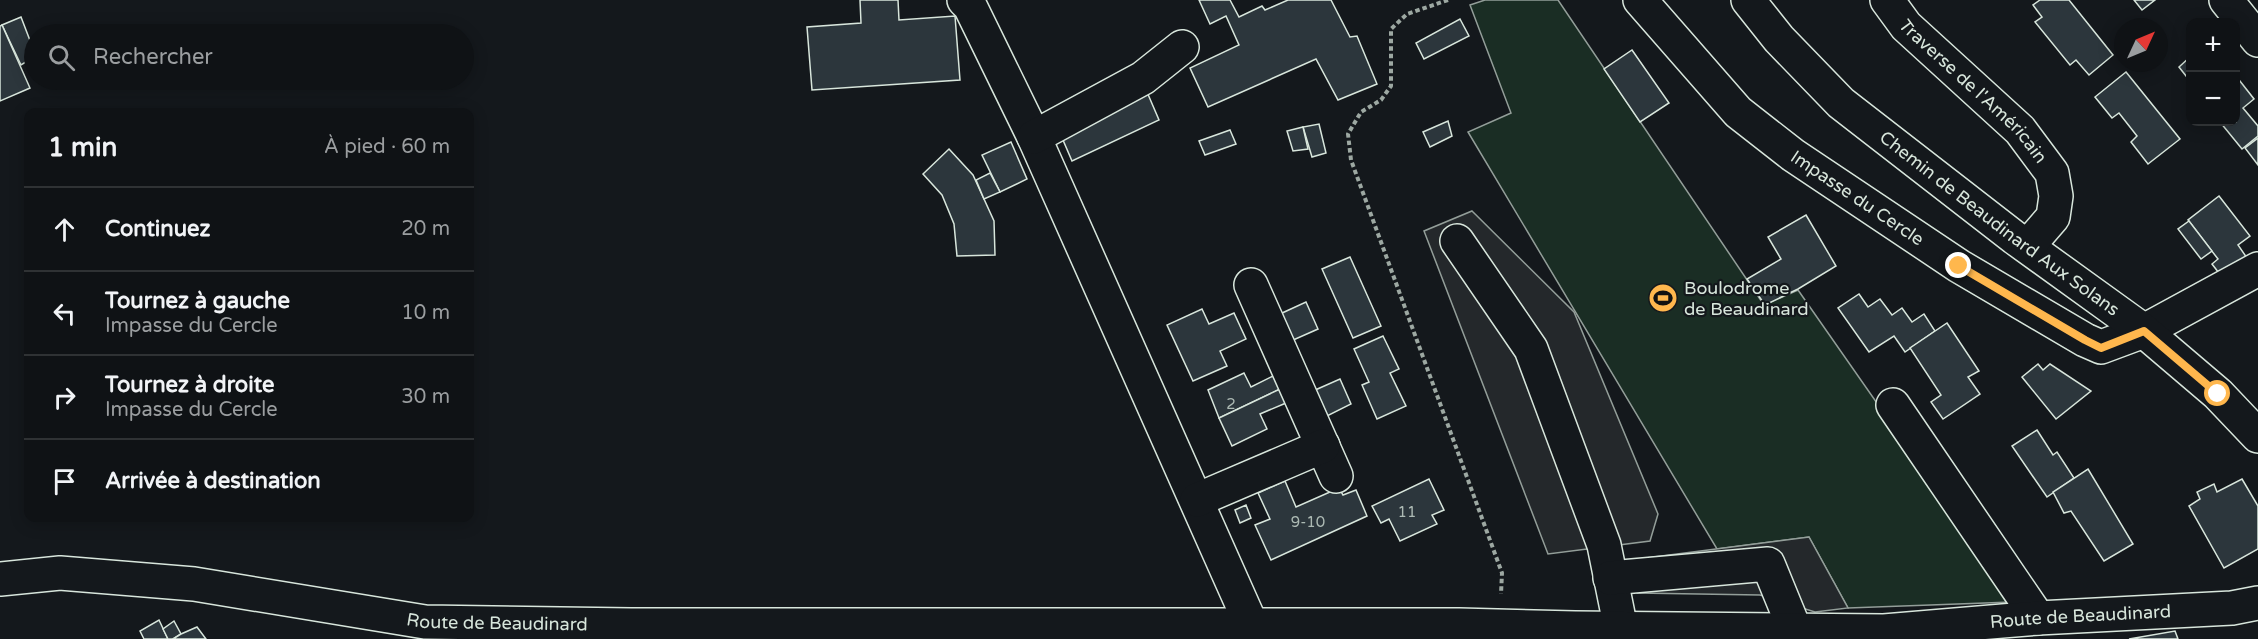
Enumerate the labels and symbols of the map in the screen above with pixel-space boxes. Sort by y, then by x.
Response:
street label: Traverse de l'Américain [1894,15,2052,168]
north arrow [2114,18,2168,72]
street label: Chemin de Beaudinard Aux Solans [1875,126,2124,321]
street label: Impasse du Cercle [1787,146,1928,250]
route end [1945,252,1971,278]
place label: Boulodrome de Beaudinard [1684,277,1809,320]
sports icon: Boulodrome de Beaudinard [1647,282,1679,314]
route start [2204,380,2230,406]
house number: 2 [1226,395,1236,413]
house number: 11 [1398,503,1416,521]
house number: 9-10 [1291,513,1325,531]
street label: Route de Beaudinard [1989,600,2171,633]
street label: Route de Beaudinard [405,608,588,635]

